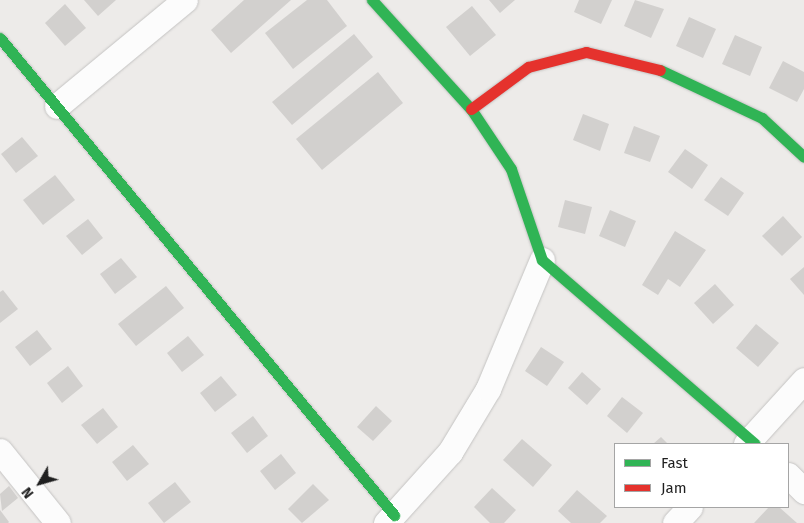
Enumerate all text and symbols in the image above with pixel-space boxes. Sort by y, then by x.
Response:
legend [614,443,789,508]
text: Fast [661,454,688,472]
north arrow [15,458,65,508]
text: Jam [661,479,687,497]
text: N [18,484,37,501]

